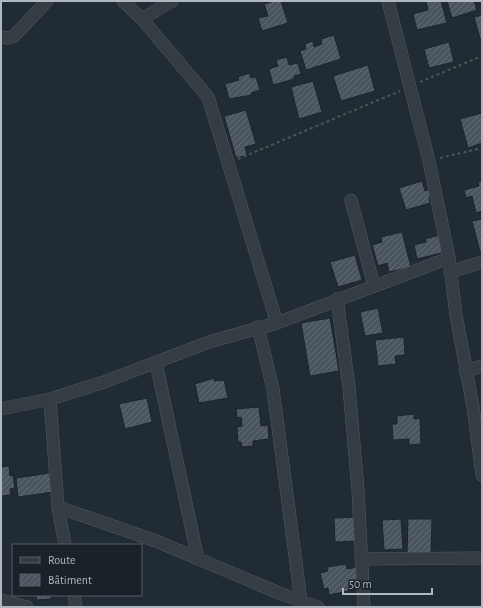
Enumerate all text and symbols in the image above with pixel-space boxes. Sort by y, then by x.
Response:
legend [12,544,142,596]
text: Route [48,554,75,566]
scale bar [343,570,432,596]
text: Bâtiment [48,574,92,586]
text: 50 m [349,578,372,590]

